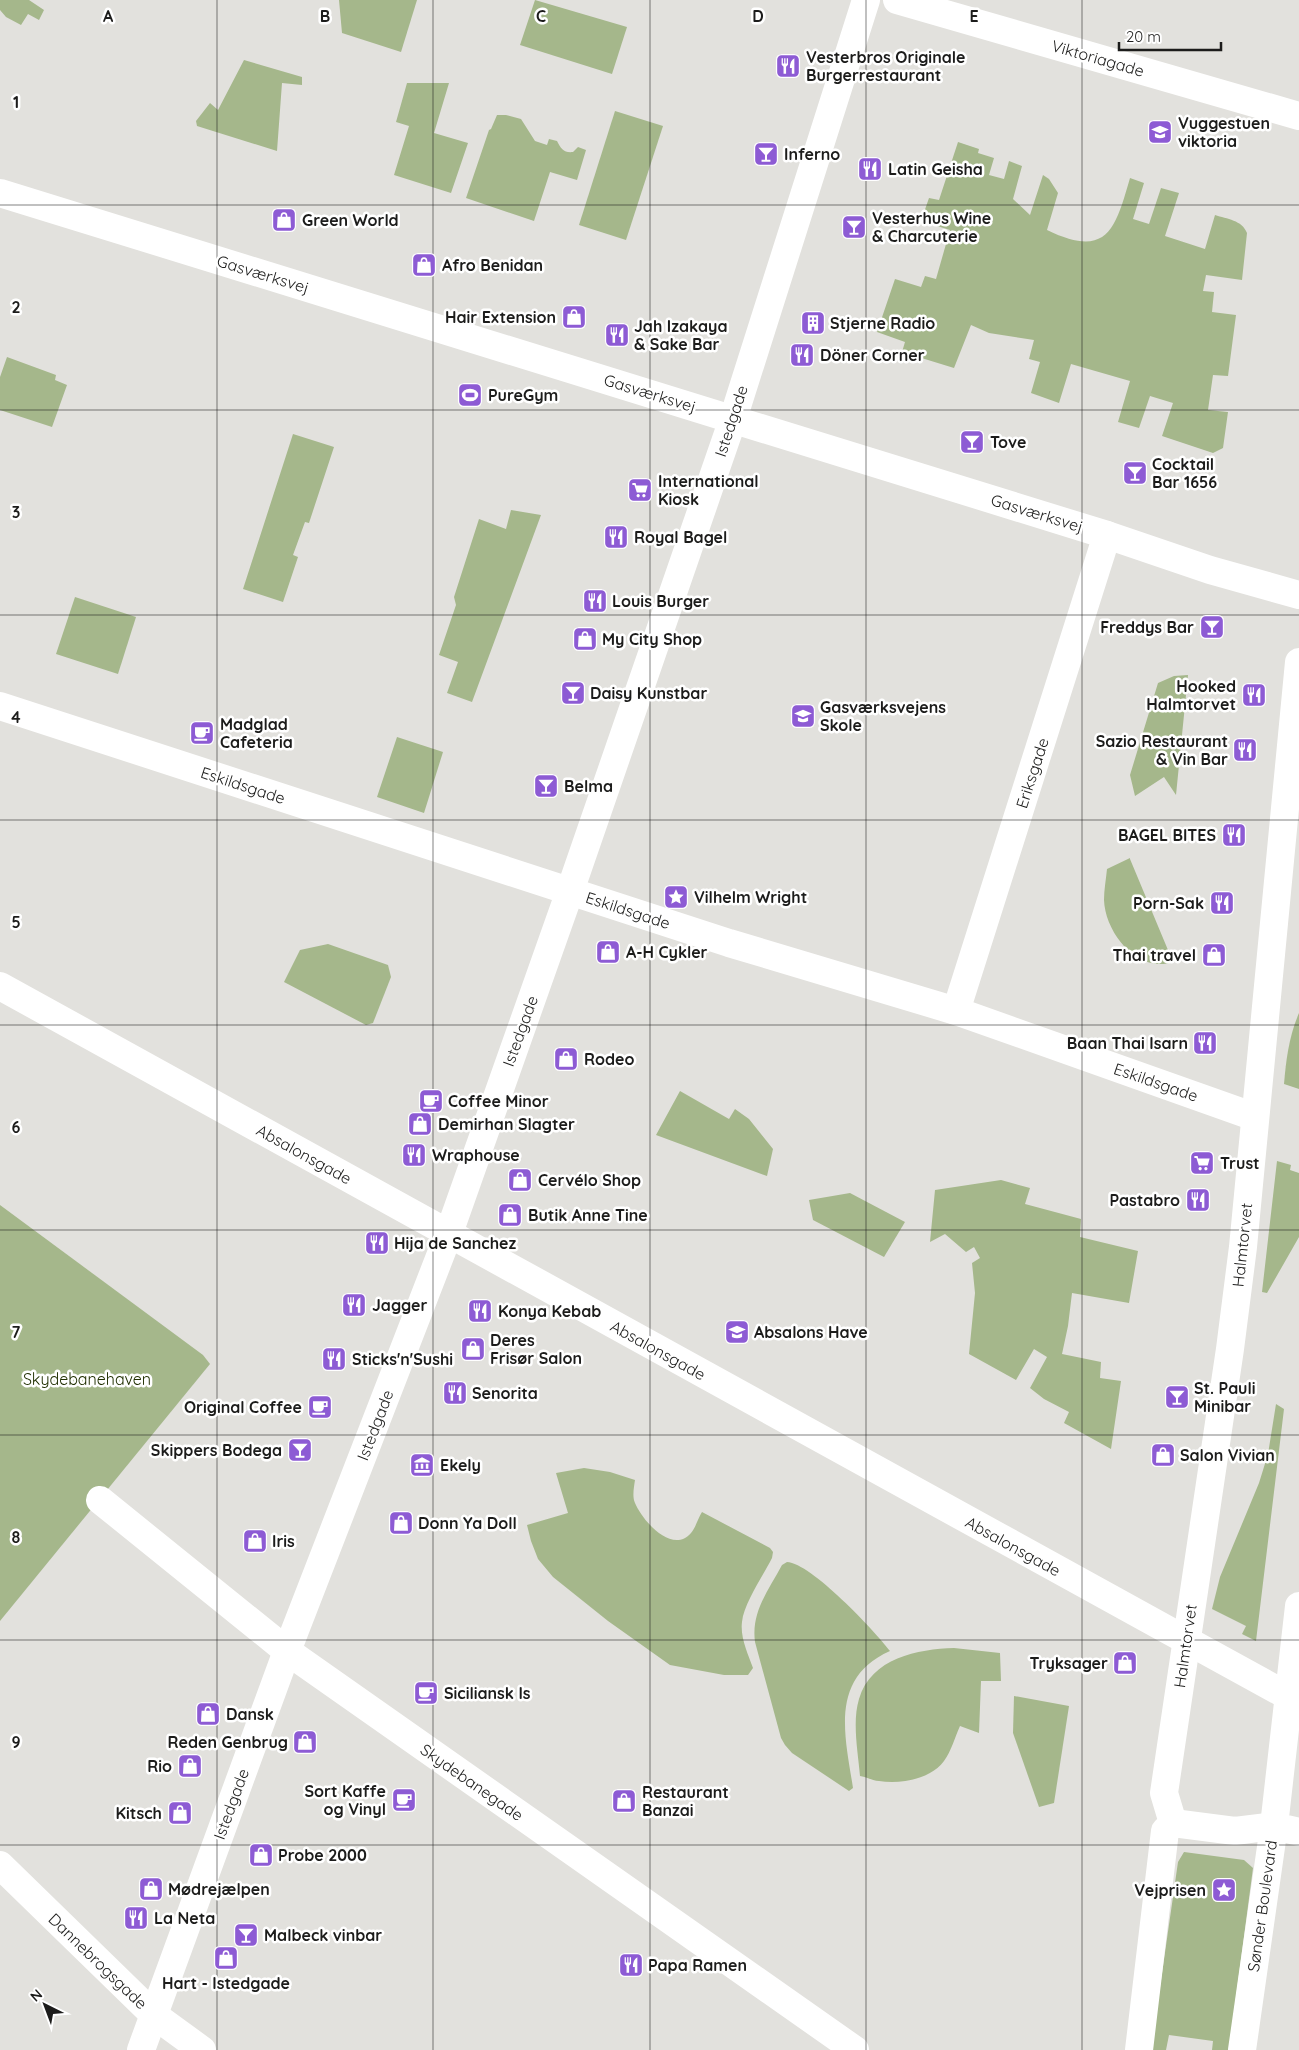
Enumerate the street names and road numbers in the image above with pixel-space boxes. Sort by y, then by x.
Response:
street label: Viktoriagade [1049,35,1147,81]
street label: Gasværksvej [214,250,312,298]
street label: Gasværksvej [601,369,699,417]
street label: Istedgade [710,383,752,459]
street label: Gasværksvej [988,489,1086,537]
street label: Eriksgade [1011,735,1053,811]
street label: Eskildsgade [198,762,288,808]
street label: Eskildsgade [583,887,673,933]
street label: Istedgade [498,993,542,1069]
street label: Eskildsgade [1111,1058,1201,1106]
street label: Absalonsgade [253,1120,355,1188]
street label: Halmtorvet [1228,1202,1256,1288]
street label: Absalonsgade [607,1316,709,1384]
street label: Istedgade [352,1387,398,1463]
street label: Absalonsgade [962,1512,1064,1580]
street label: Halmtorvet [1169,1603,1201,1689]
street label: Skydebanegade [417,1739,527,1825]
street label: Istedgade [209,1766,253,1842]
street label: Sønder Boulevard [1243,1839,1281,1973]
street label: Dannebrogsgade [44,1909,152,2013]

